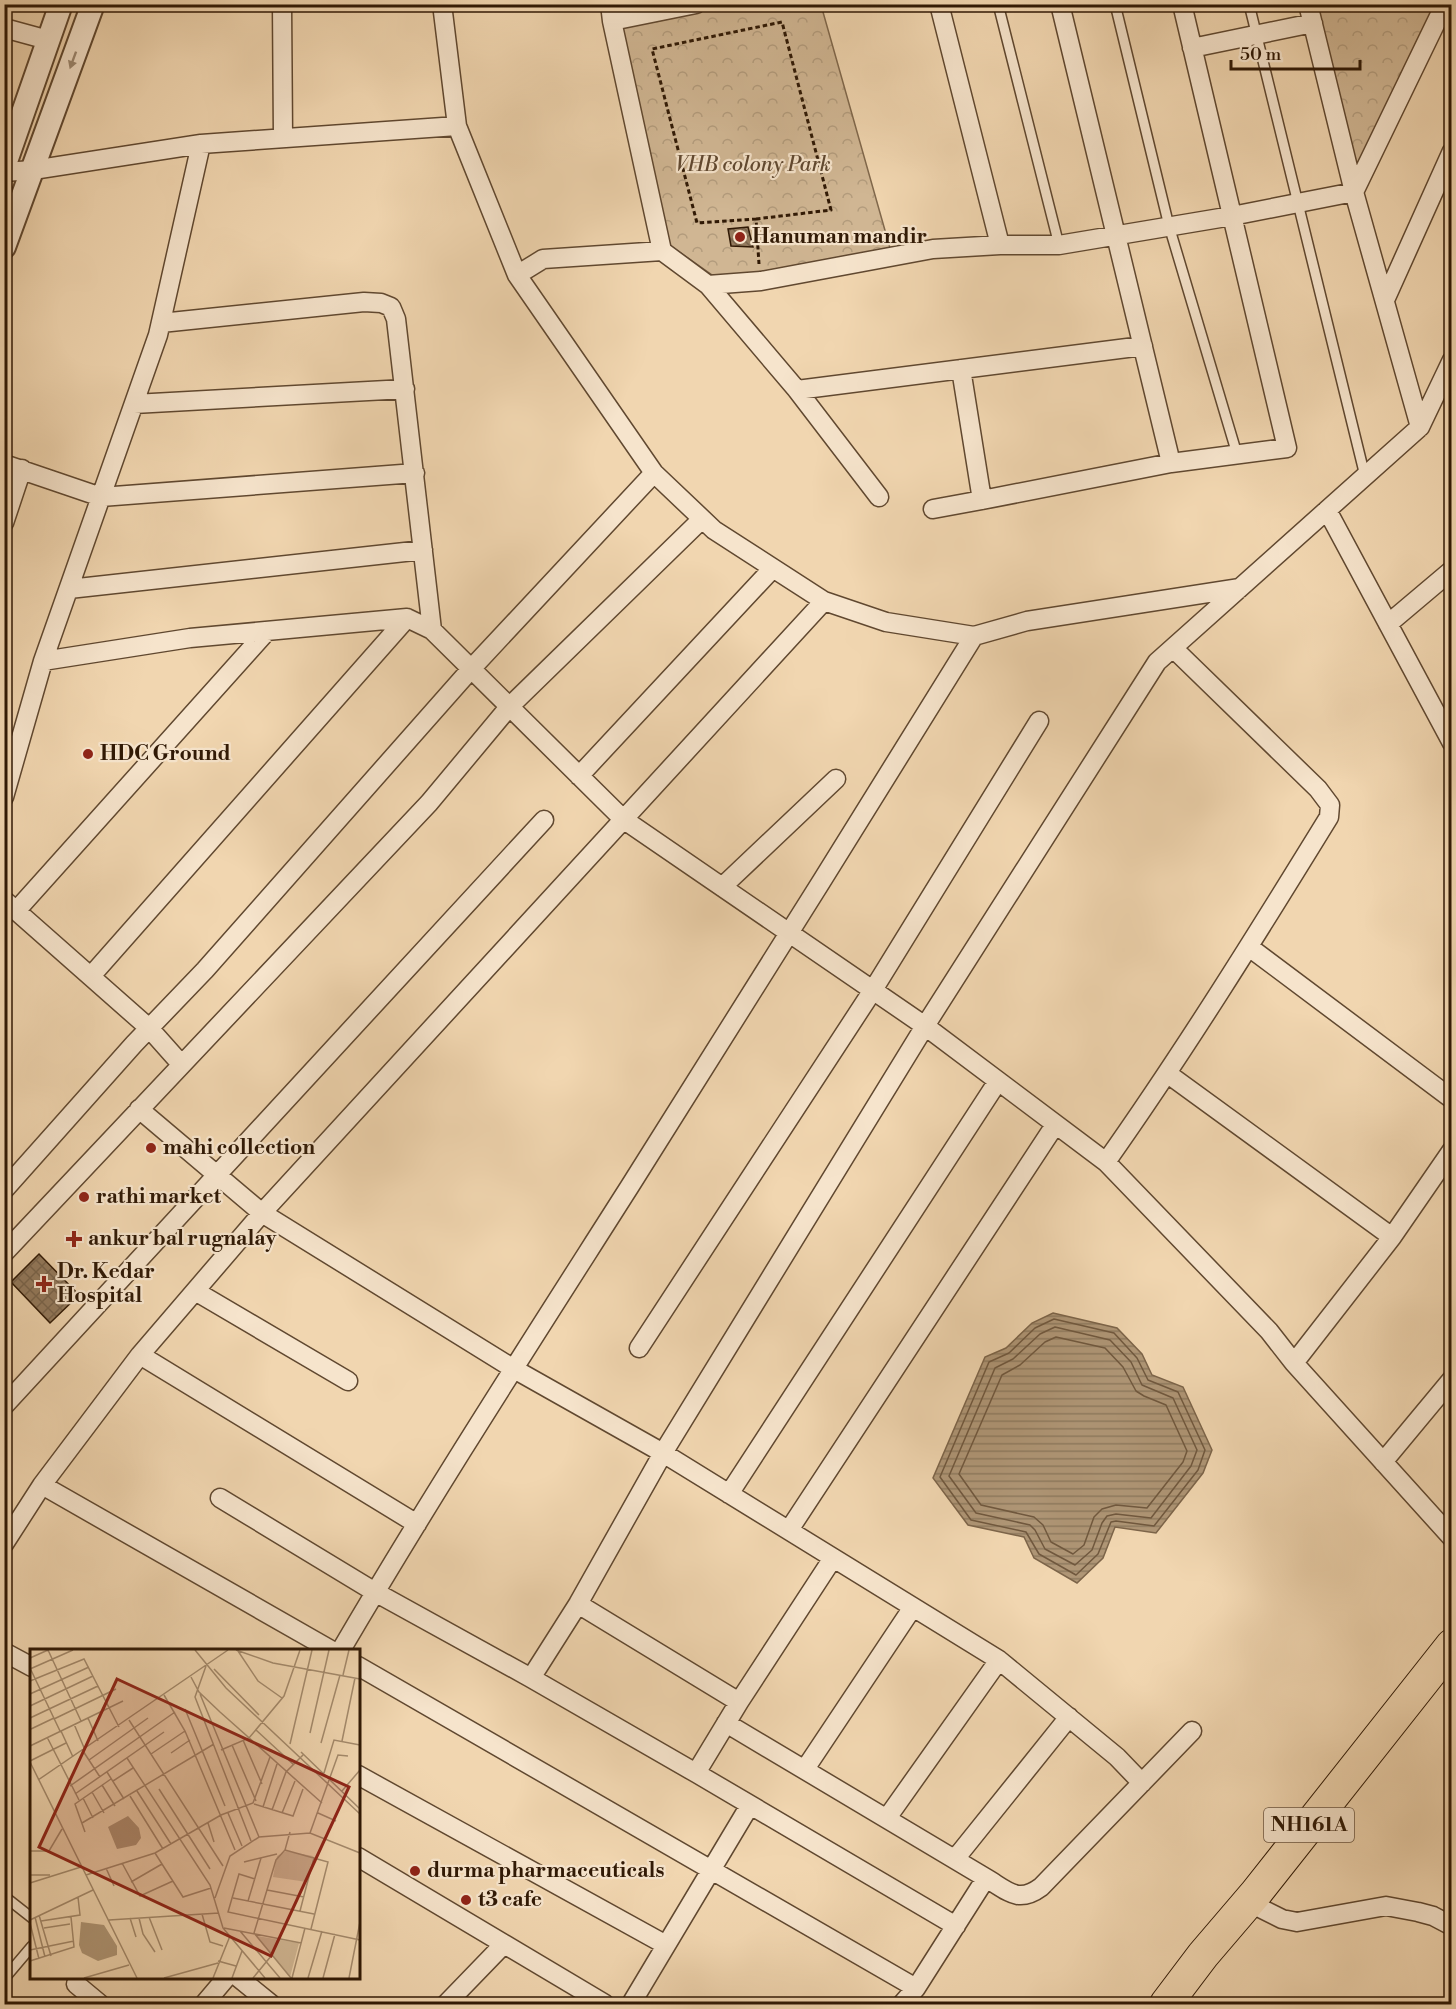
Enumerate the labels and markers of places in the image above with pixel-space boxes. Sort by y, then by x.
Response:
place label: Hanuman mandir [752,224,927,250]
marker: Hanuman mandir [733,230,747,244]
place label: HDC Ground [100,741,231,767]
marker: HDC Ground [81,747,95,761]
place label: mahi collection [163,1135,315,1161]
marker: mahi collection [144,1141,158,1155]
place label: rathi market [96,1184,221,1210]
marker: rathi market [77,1190,91,1204]
place label: ankur bal rugnalay [88,1226,277,1252]
marker: ankur bal rugnalay [65,1230,83,1248]
place label: Dr. Kedar Hospital [57,1259,155,1309]
marker: Dr. Kedar Hospital [35,1275,53,1293]
place label: durma pharmaceuticals [427,1858,664,1884]
marker: durma pharmaceuticals [408,1864,422,1878]
place label: t3 cafe [478,1887,542,1913]
marker: t3 cafe [459,1893,473,1907]

